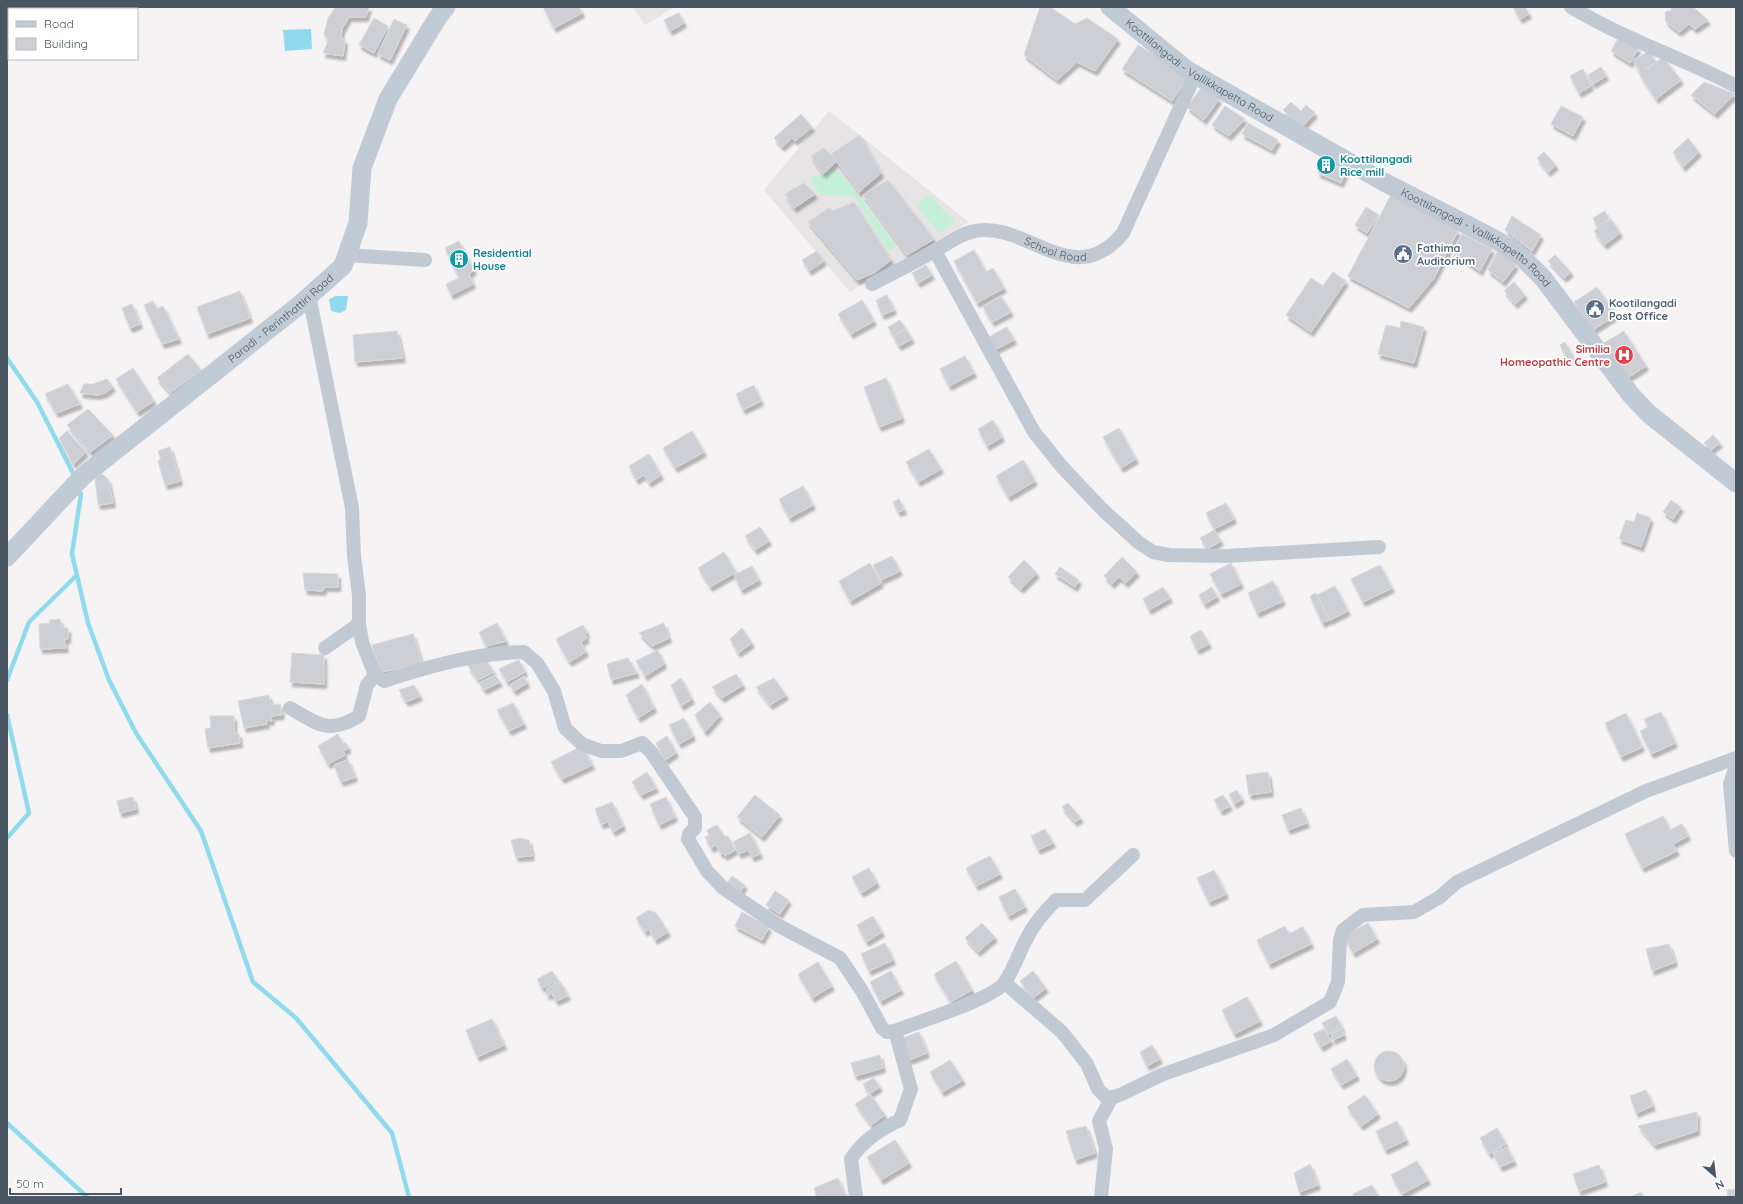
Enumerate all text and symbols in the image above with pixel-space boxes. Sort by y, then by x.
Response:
legend [8,8,138,60]
text: Road [44,16,74,31]
street label: Koottilangadi - Vallikkapetta Road [1123,16,1276,125]
text: Building [44,36,88,51]
place label: Koottilangadi Rice mill [1340,152,1412,179]
building icon: Koottilangadi Rice mill [1315,154,1337,176]
street label: Koottilangadi - Vallikkapetta Road [1399,185,1554,289]
street label: School Road [1022,234,1087,264]
place label: Fathima Auditorium [1417,241,1475,268]
public building icon: Fathima Auditorium [1392,243,1414,265]
place label: Residential House [473,246,532,273]
building icon: Residential House [448,248,470,270]
street label: Paradi - Perinthattiri Road [225,271,336,366]
place label: Kootilangadi Post Office [1609,296,1677,323]
public building icon: Kootilangadi Post Office [1584,298,1606,320]
place label: Similia Homeopathic Centre [1500,342,1611,369]
hospital icon: Similia Homeopathic Centre [1613,344,1635,366]
north arrow [1695,1156,1735,1196]
scale bar [10,1170,121,1196]
text: 50 m [16,1176,44,1191]
text: N [1713,1177,1727,1193]

